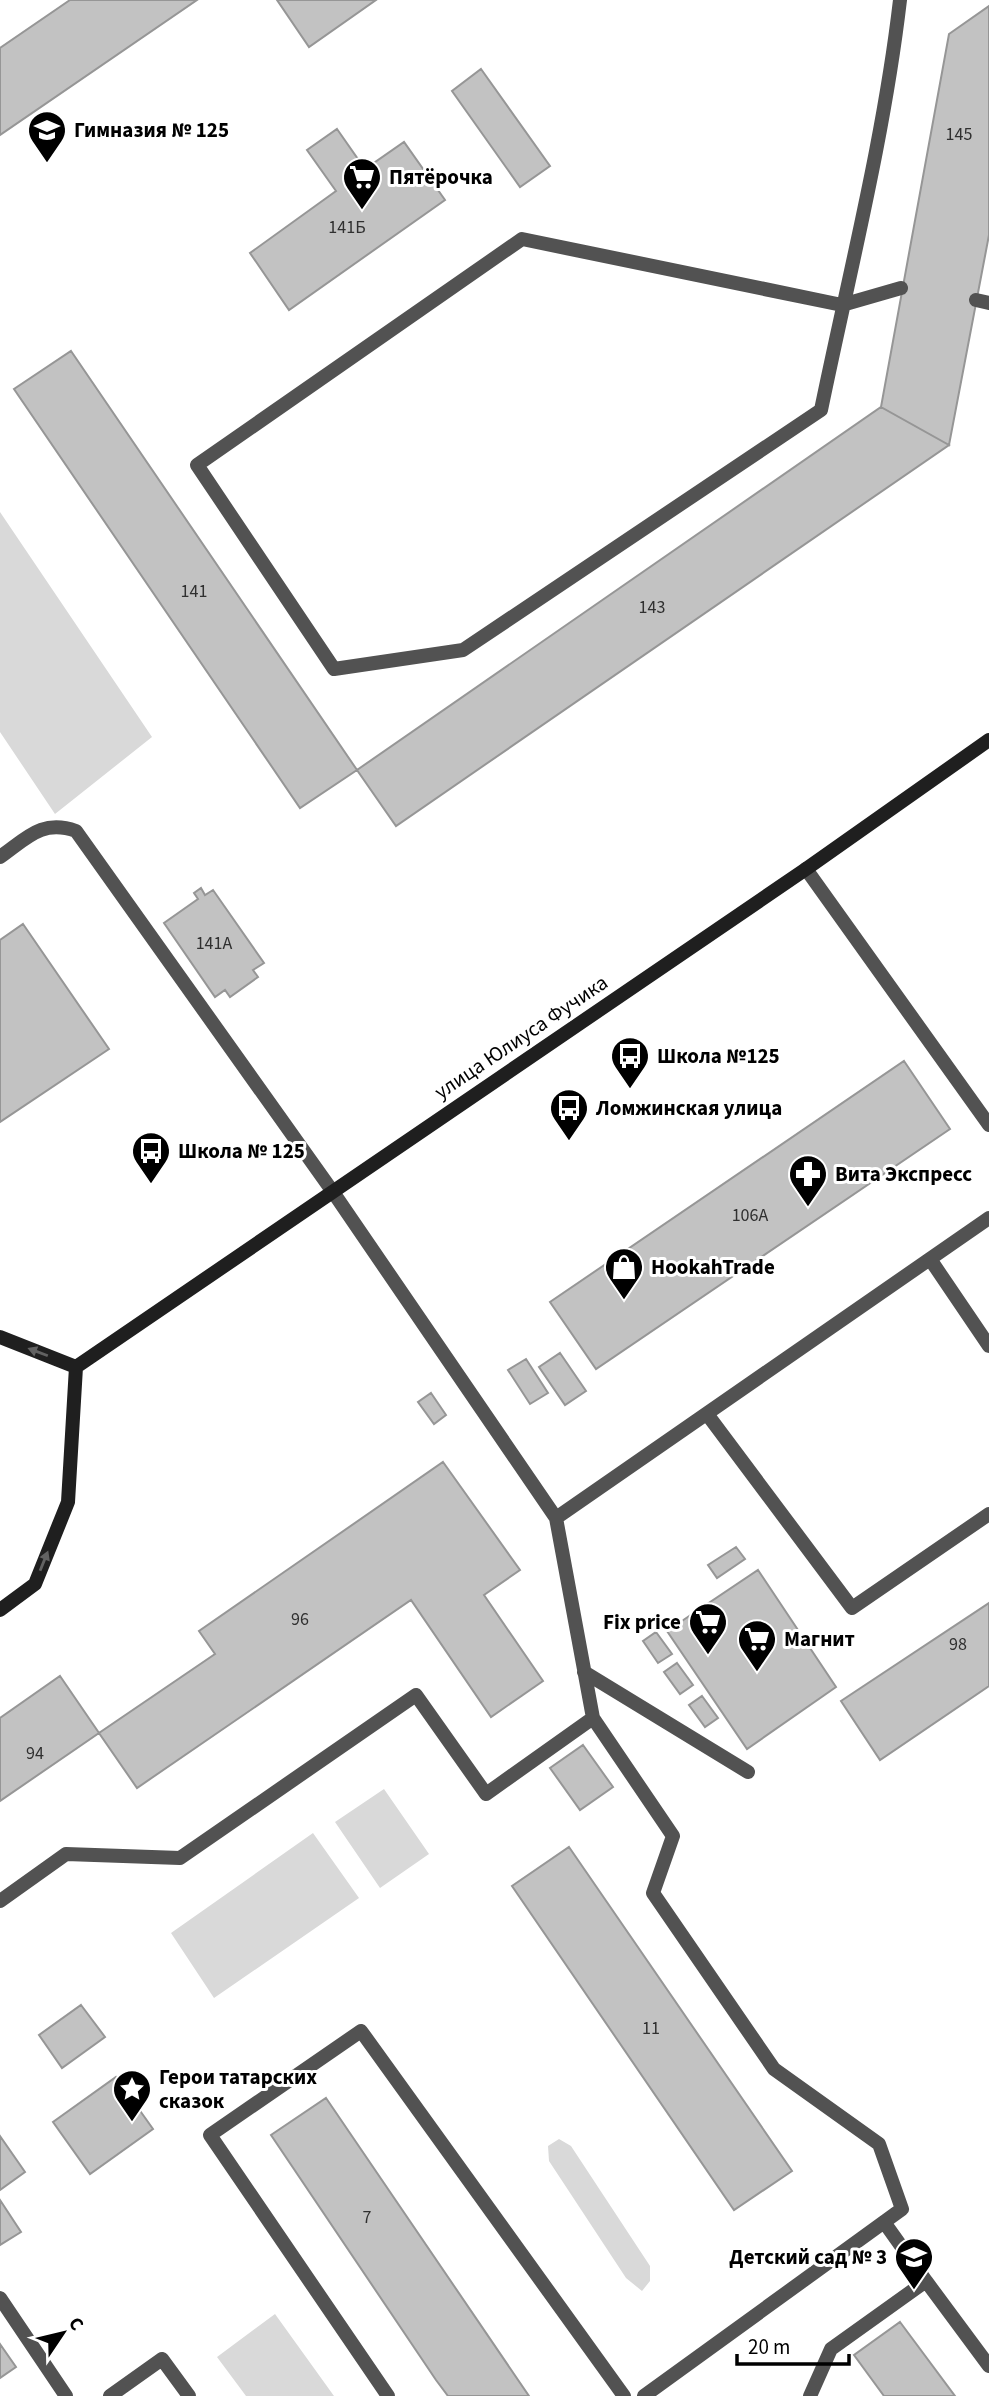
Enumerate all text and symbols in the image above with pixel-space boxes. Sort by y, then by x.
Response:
school or university icon: Гимназия № 125 [26,109,68,164]
place label: Гимназия № 125 [74,115,229,145]
house number: 145 [946,122,972,147]
supermarket icon: Пятёрочка [341,156,383,211]
place label: Пятёрочка [389,162,493,192]
house number: 141Б [328,215,366,240]
house number: 141 [181,579,207,604]
house number: 143 [639,595,665,620]
house number: 141А [196,931,233,956]
street label: улица Юлиуса Фучика [428,968,614,1106]
bus stop icon: Школа №125 [609,1035,651,1090]
place label: Школа №125 [657,1041,780,1071]
bus stop icon: Ломжинская улица [548,1087,590,1142]
place label: Ломжинская улица [595,1093,782,1123]
bus stop icon: Школа № 125 [130,1130,172,1185]
place label: Школа № 125 [178,1136,305,1166]
pharmacy icon: Вита Экспресс [787,1153,829,1208]
place label: Вита Экспресс [835,1159,972,1189]
house number: 106А [732,1203,769,1228]
shop icon: HookahTrade [603,1246,645,1301]
place label: HookahTrade [651,1252,775,1282]
one-way arrow [27,1346,48,1357]
one-way arrow [39,1550,50,1571]
supermarket icon: Fix price [687,1601,729,1656]
house number: 96 [291,1607,309,1632]
place label: Fix price [603,1607,681,1637]
supermarket icon: Магнит [736,1618,778,1673]
place label: Магнит [784,1624,855,1654]
house number: 98 [949,1632,967,1657]
house number: 94 [26,1741,44,1766]
house number: 11 [642,2016,660,2041]
place label: Герои татарских сказок [159,2062,317,2116]
place icon: Герои татарских сказок [111,2068,153,2123]
house number: 7 [363,2205,372,2230]
school or university icon: Детский сад № 3 [893,2236,935,2291]
place label: Детский сад № 3 [729,2242,887,2272]
north arrow [28,2298,98,2368]
text: С [61,2312,90,2336]
scale bar [737,2322,849,2366]
text: 20 m [748,2332,790,2362]

